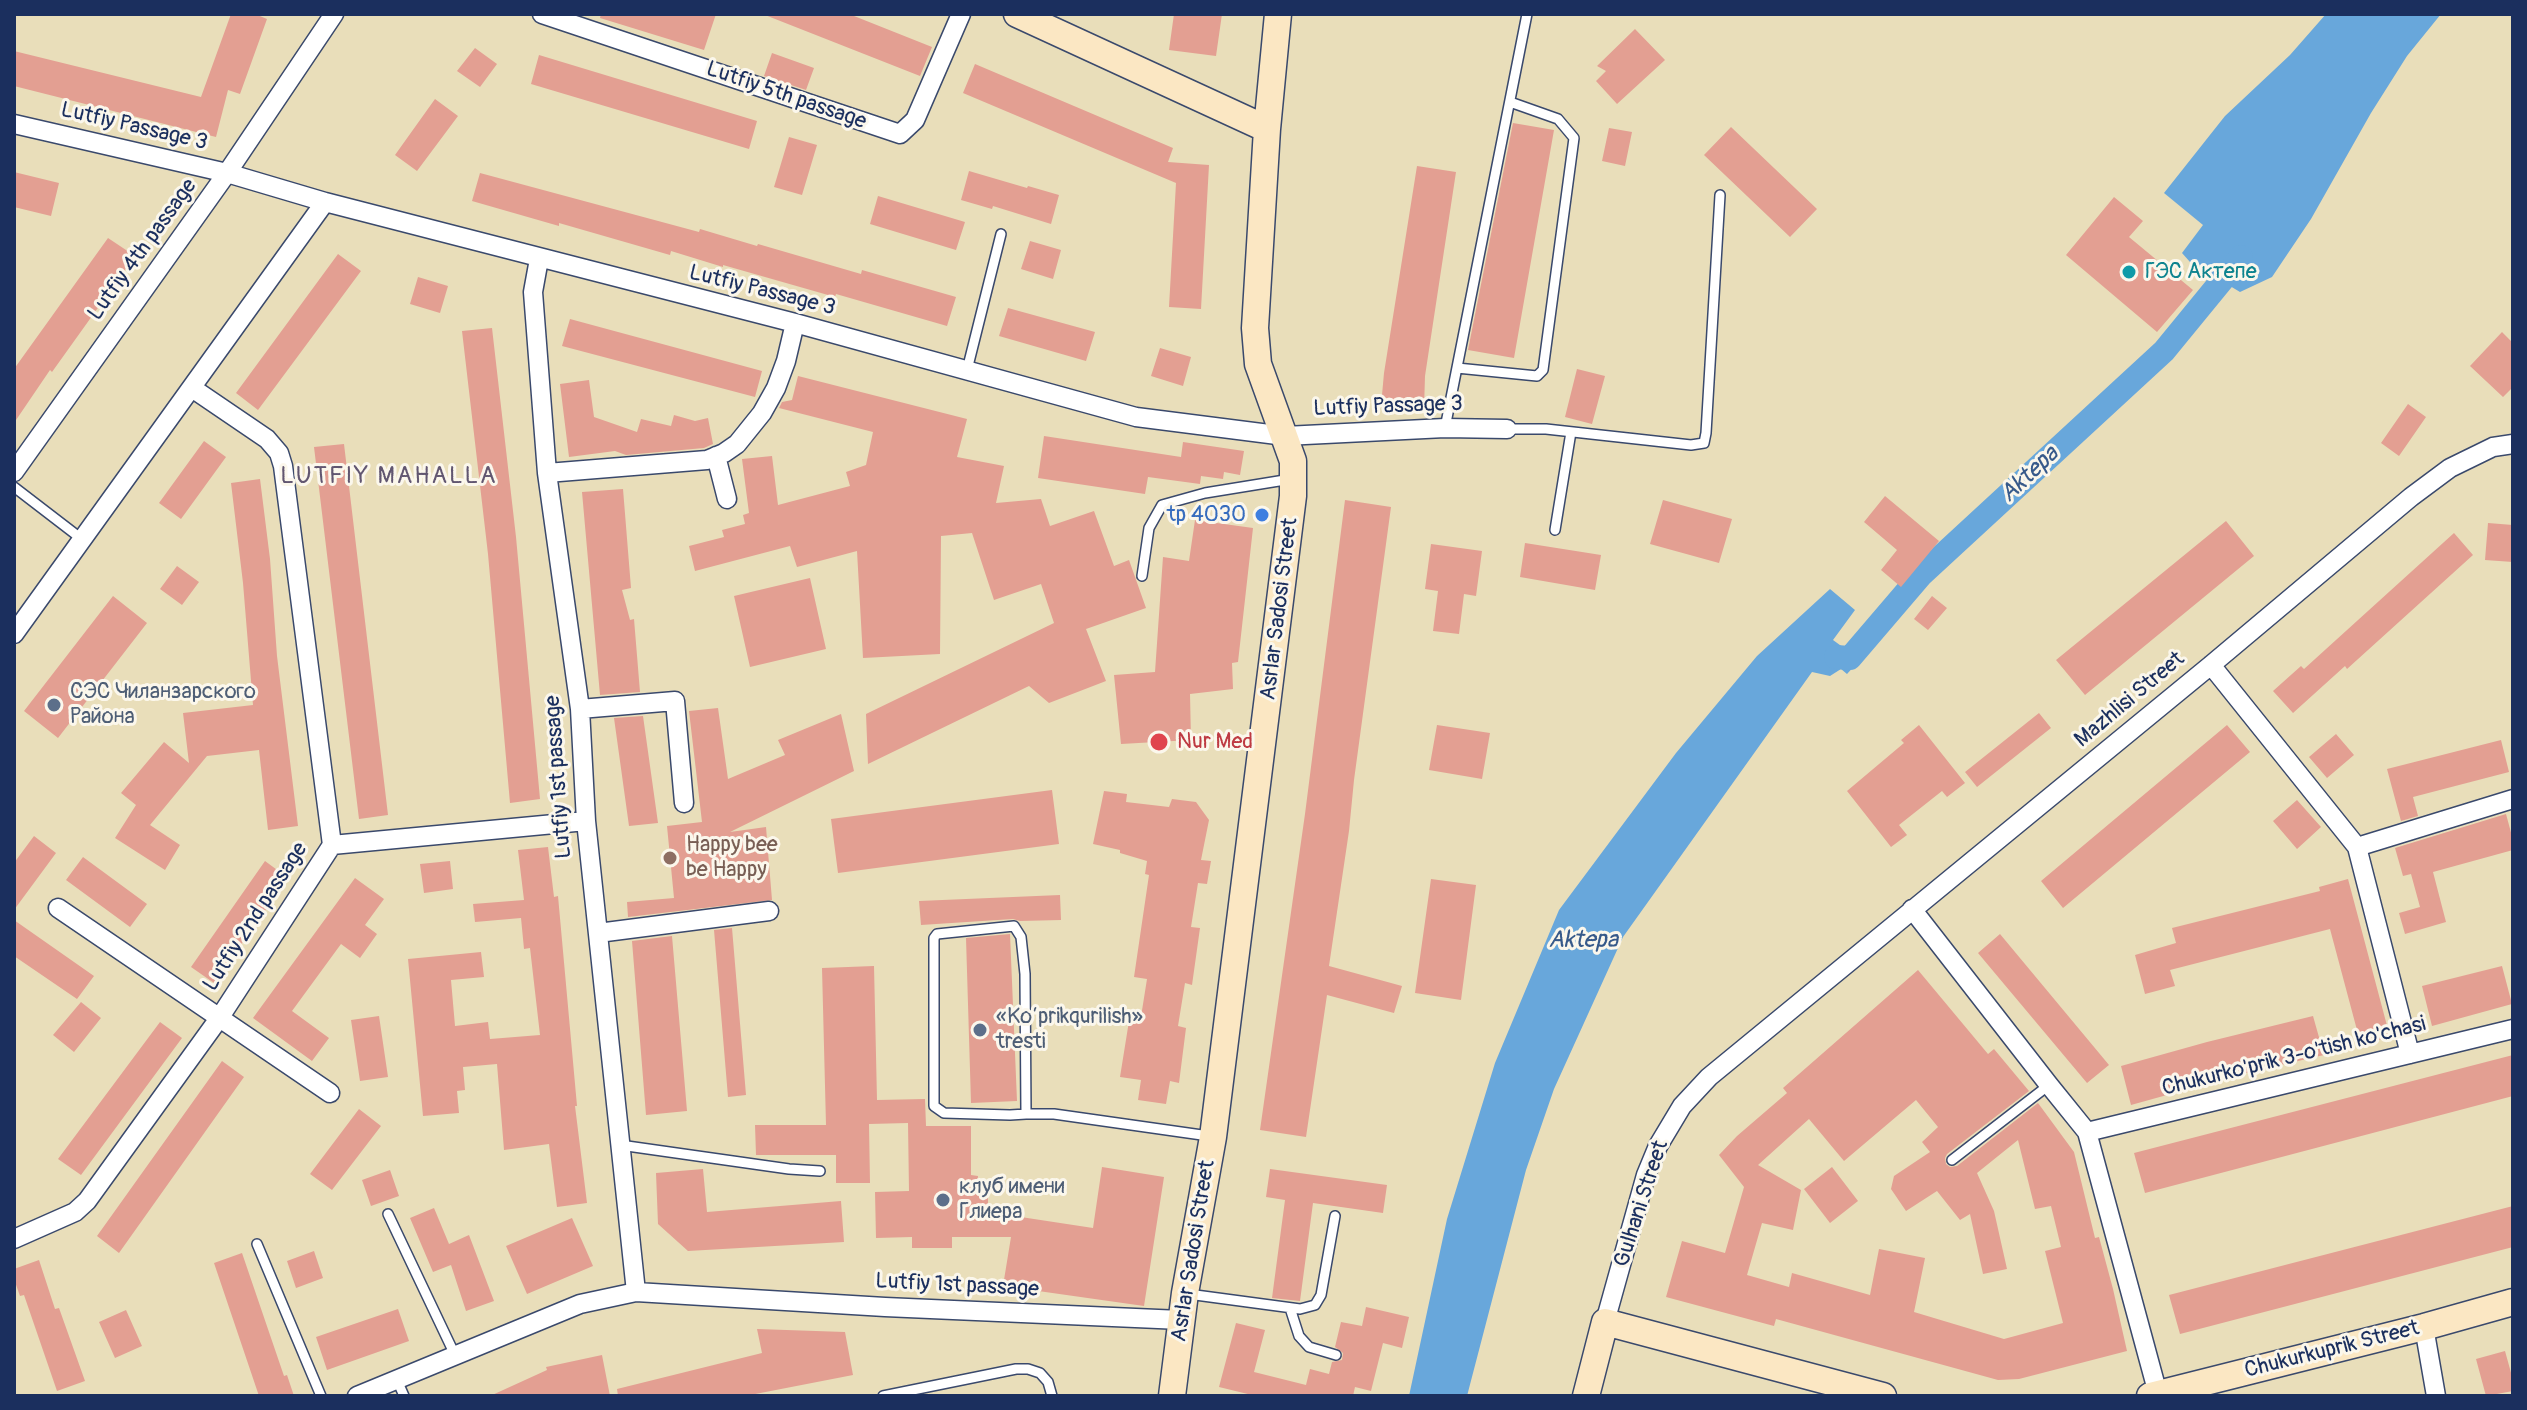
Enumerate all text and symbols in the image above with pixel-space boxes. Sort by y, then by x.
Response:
street label: Lutfiy 5th passage [702,56,870,136]
street label: Lutfiy Passage 3 [58,97,210,157]
street label: Lutfiy 4th passage [83,174,203,326]
place label: ГЭС Актепe [2145,259,2257,285]
street label: Lutfiy Passage 3 [686,260,838,322]
marker: ГЭС Актепe [2120,263,2138,281]
street label: Lutfiy Passage 3 [1313,391,1463,423]
water label: Aktepa [1995,441,2065,509]
district label: LUTFIY MAHALLA [280,463,498,491]
place label: tp 4030 [1167,502,1246,528]
marker: tp 4030 [1253,506,1271,524]
street label: Asrlar Sadosi Street [1256,516,1304,702]
street label: Mazhlisi Street [2070,646,2190,754]
place label: СЭС Чиланзарского Района [70,679,256,730]
street label: Lutfiy 1st passage [540,694,578,860]
marker: СЭС Чиланзарского Района [45,696,63,714]
place label: Nur Med [1177,729,1253,755]
marker: Nur Med [1148,731,1170,753]
place label: Happy bee be Happy [686,832,778,884]
street label: Lutfiy 2nd passage [198,838,314,996]
marker: Happy bee be Happy [661,849,679,867]
water label: Aktepa [1548,927,1618,955]
place label: «Ko‘prikqurilish» tresti [996,1004,1143,1056]
street label: Chukurko'prik 3-o'tish ko'chasi [2159,1011,2429,1103]
marker: «Ko‘prikqurilish» tresti [971,1021,989,1039]
street label: Gulhani Street [1609,1137,1675,1271]
street label: Asrlar Sadosi Street [1167,1158,1221,1344]
place label: клуб имени Глиера [959,1174,1065,1226]
marker: клуб имени Глиера [934,1191,952,1209]
street label: Lutfiy 1st passage [874,1269,1040,1303]
street label: Chukurkuprik Street [2242,1316,2422,1384]

